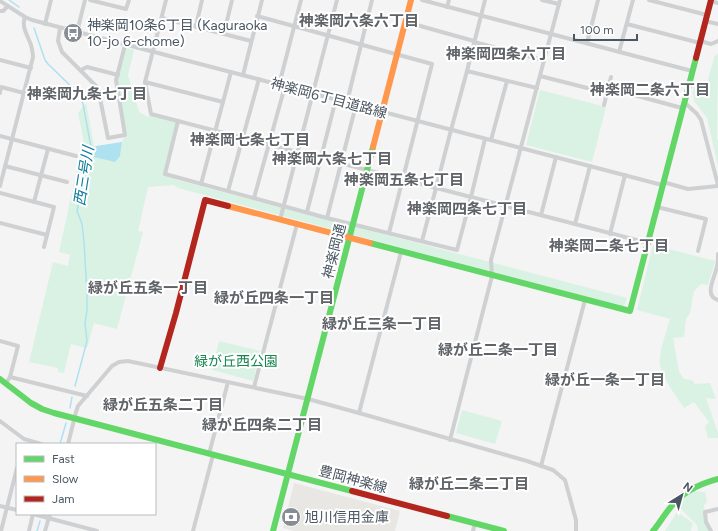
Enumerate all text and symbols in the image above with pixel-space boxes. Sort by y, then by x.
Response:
district label: 神楽岡六条六丁目 [298,12,419,30]
scale bar [574,16,637,42]
place label: 神楽岡10条6丁目 (Kaguraoka 10-jo 6-chome) [87,17,267,50]
bus stop icon: 神楽岡10条6丁目 (Kaguraoka 10-jo 6-chome) [62,22,84,44]
text: 100 m [580,23,614,37]
district label: 神楽岡四条六丁目 [445,45,566,63]
street label: 神楽岡6丁目道路線 [269,75,389,122]
district label: 神楽岡二条六丁目 [589,81,710,99]
district label: 神楽岡九条七丁目 [26,85,147,103]
district label: 神楽岡七条七丁目 [189,131,310,149]
water label: 西三号川 [70,143,98,207]
district label: 神楽岡六条七丁目 [271,150,392,168]
district label: 神楽岡五条七丁目 [343,171,464,189]
district label: 神楽岡四条七丁目 [406,200,527,218]
street label: 神楽岡通 [319,222,350,280]
district label: 神楽岡二条七丁目 [548,237,669,255]
district label: 緑が丘五条一丁目 [88,279,208,297]
district label: 緑が丘四条一丁目 [214,289,334,307]
district label: 緑が丘三条一丁目 [322,315,442,333]
district label: 緑が丘二条一丁目 [438,341,558,359]
park label: 緑が丘西公園 [194,353,278,370]
district label: 緑が丘一条一丁目 [545,371,665,389]
district label: 緑が丘五条二丁目 [103,396,223,414]
district label: 緑が丘四条二丁目 [202,416,322,434]
legend [16,443,156,515]
text: Fast [52,452,75,466]
street label: 豊岡神楽線 [317,462,389,497]
text: Slow [52,472,79,486]
district label: 緑が丘二条二丁目 [409,475,529,493]
north arrow [662,475,702,515]
text: N [680,480,695,495]
text: Jam [52,492,75,506]
bank icon: 旭川信用金庫 [280,506,302,528]
place label: 旭川信用金庫 [305,509,389,526]

